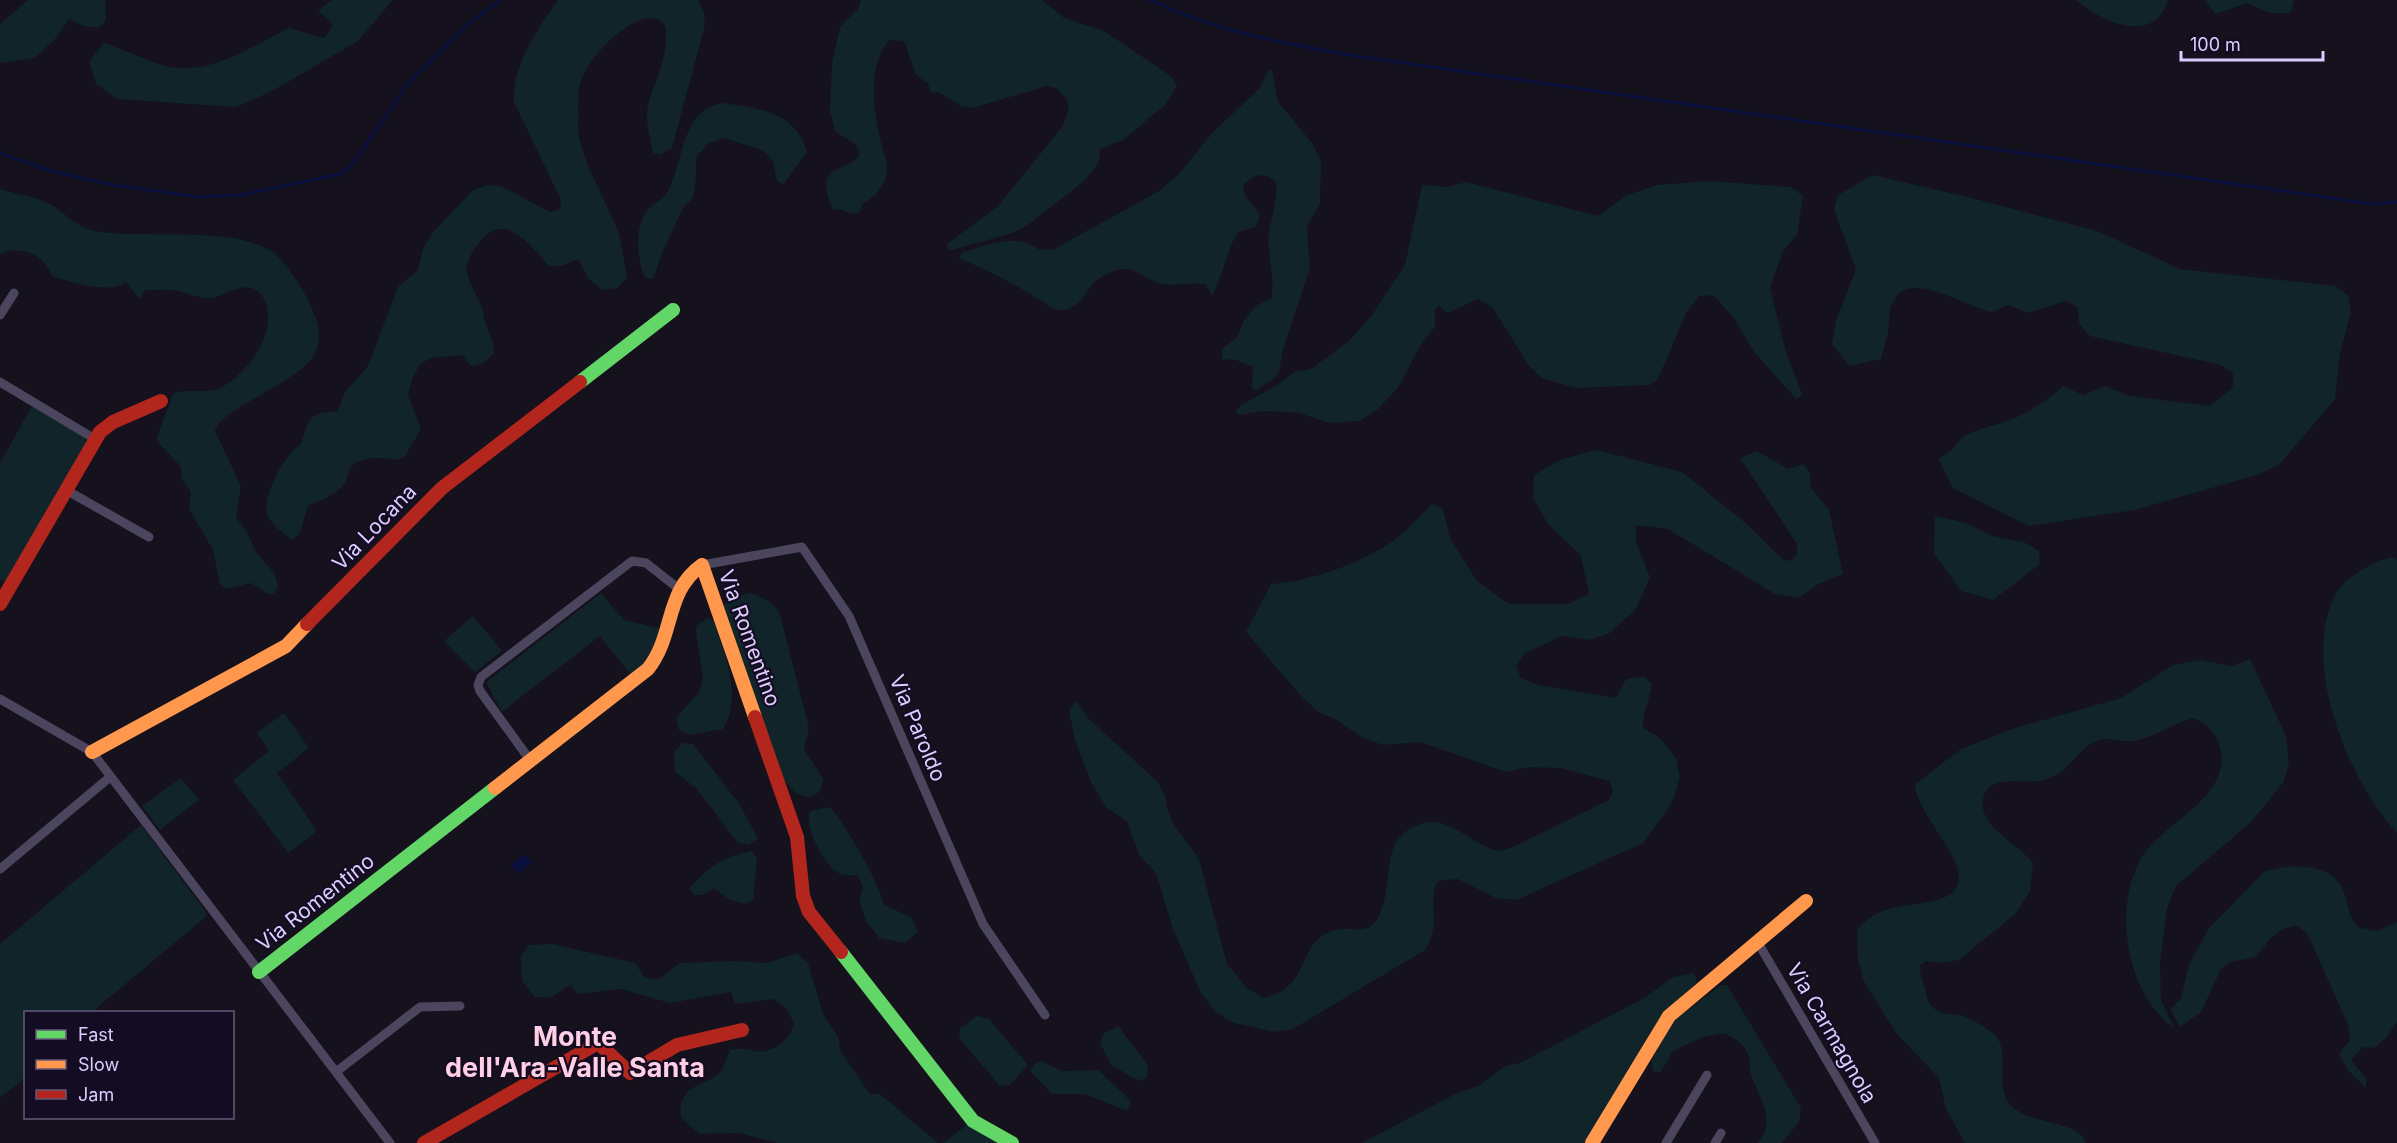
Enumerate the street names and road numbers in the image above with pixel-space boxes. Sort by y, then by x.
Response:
street label: Via Locana [327,479,421,575]
street label: Via Romentino [714,567,786,709]
street label: Via Paroldo [884,671,952,785]
street label: Via Romentino [251,848,379,956]
street label: Via Carmagnola [1782,959,1882,1107]

